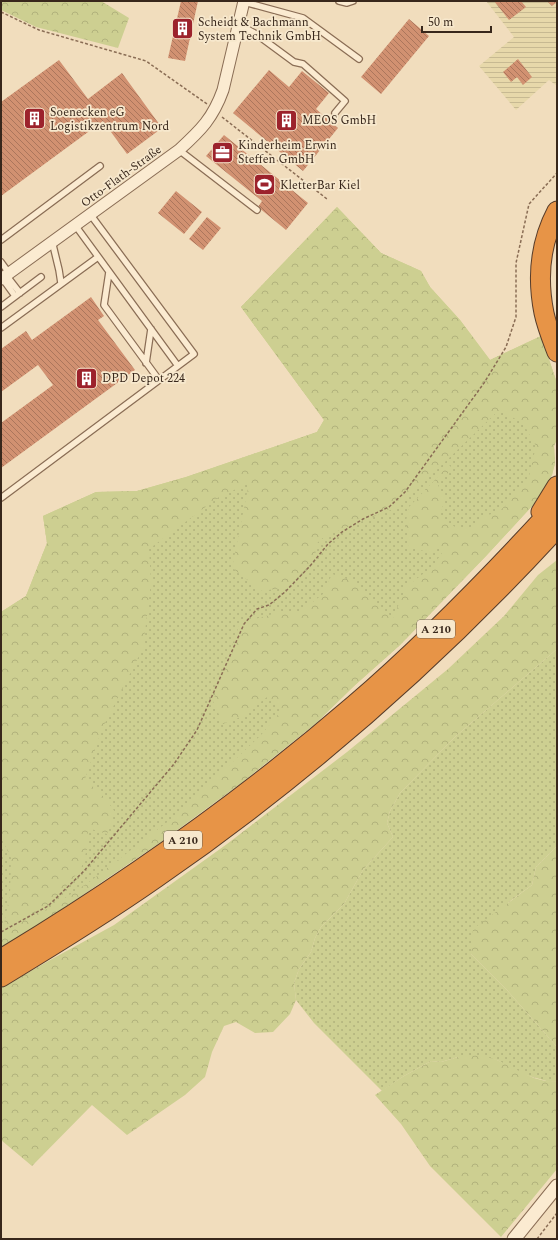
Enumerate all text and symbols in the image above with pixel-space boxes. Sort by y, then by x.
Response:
scale bar [422,8,491,34]
place label: Scheidt & Bachmann System Technik GmbH [198,13,321,46]
text: 50 m [428,13,453,32]
building icon: Scheidt & Bachmann System Technik GmbH [170,16,196,42]
place label: Soenecken eG Logistikzentrum Nord [50,103,169,136]
building icon: Soenecken eG Logistikzentrum Nord [22,106,48,132]
building icon: MEOS GmbH [273,107,299,133]
place label: MEOS GmbH [302,111,376,130]
place label: Kinderheim Erwin Steffen GmbH [238,136,337,169]
office icon: Kinderheim Erwin Steffen GmbH [210,139,236,165]
street label: Otto-Flath-Straße [77,140,166,212]
sports icon: KletterBar Kiel [251,172,277,198]
place label: KletterBar Kiel [280,176,360,195]
building icon: DPD Depot 224 [73,365,99,391]
place label: DPD Depot 224 [102,369,185,388]
road number: A 210 [417,620,455,638]
road number: A 210 [164,831,202,849]

